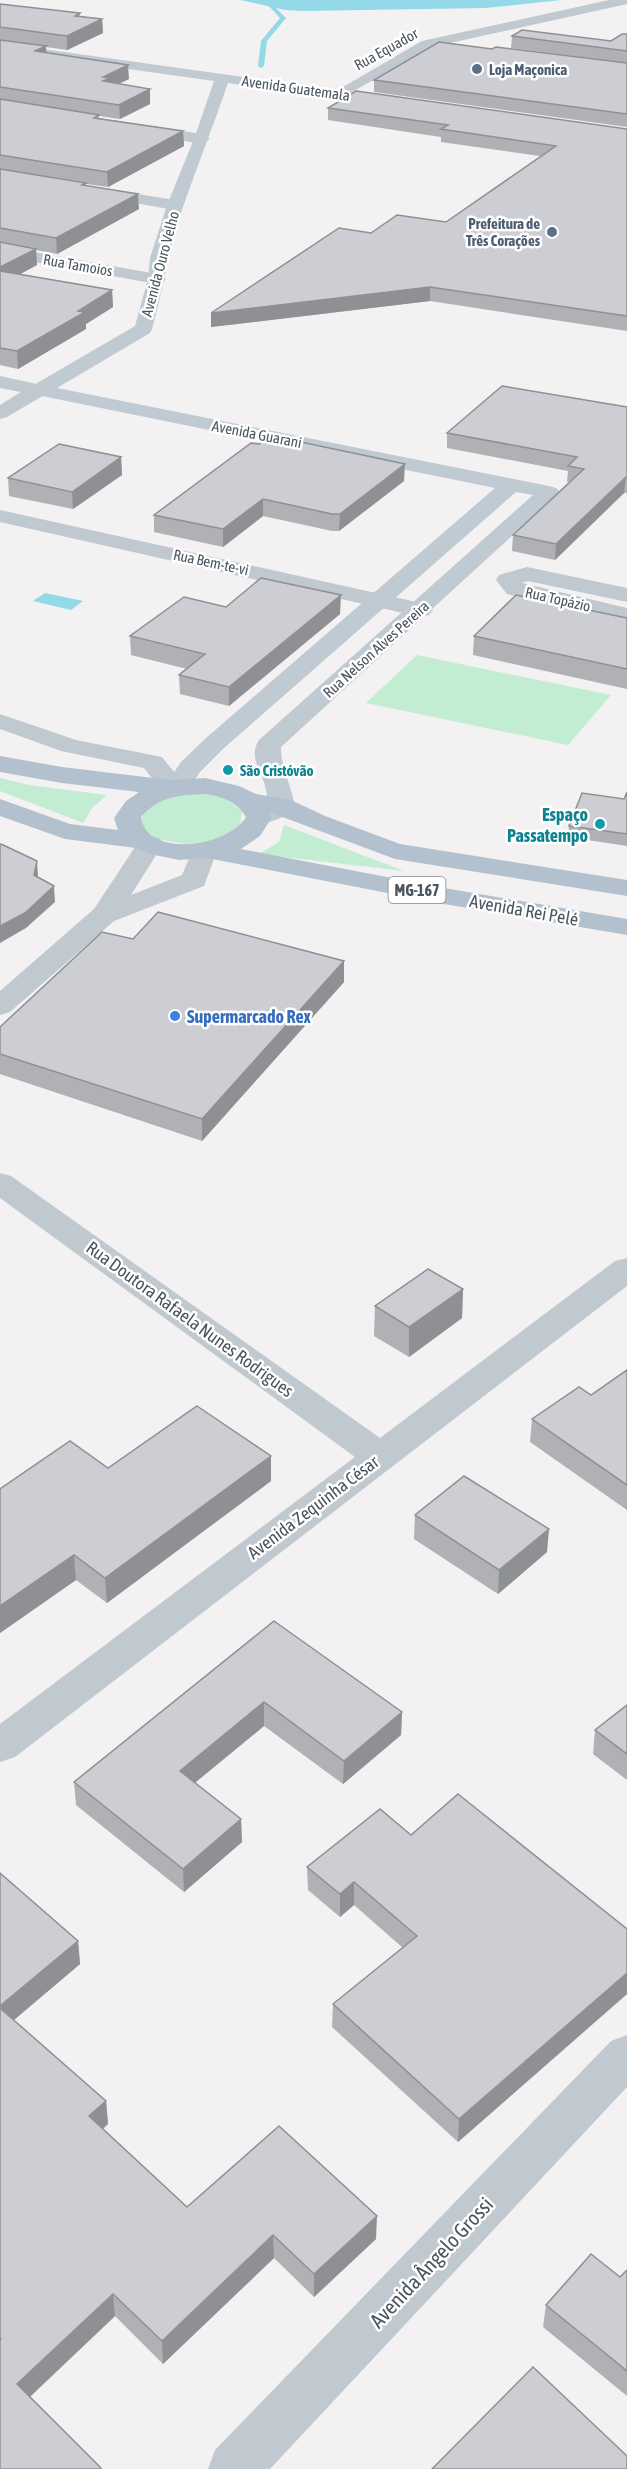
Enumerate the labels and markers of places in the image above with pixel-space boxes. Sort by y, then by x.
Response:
place label: Loja Maçonica [489,61,567,78]
marker: Loja Maçonica [470,62,484,76]
place label: Prefeitura de Três Corações [466,215,541,249]
marker: Prefeitura de Três Corações [545,225,559,239]
place label: São Cristóvão [240,762,313,779]
marker: São Cristóvão [221,763,235,777]
place label: Espaço Passatempo [507,804,588,846]
marker: Espaço Passatempo [593,817,607,831]
place label: Supermarcado Rex [187,1006,311,1027]
marker: Supermarcado Rex [168,1009,182,1023]

